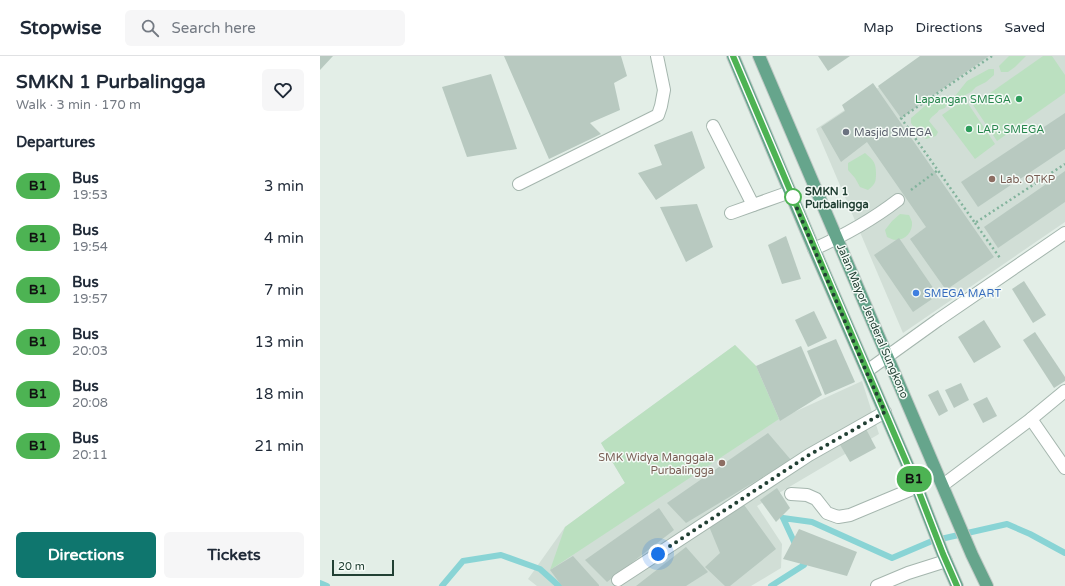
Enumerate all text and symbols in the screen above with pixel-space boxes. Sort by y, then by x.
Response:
search box [125,10,405,46]
text: Stopwise [20,17,101,39]
icon: search [139,17,161,39]
text: Search here [171,19,256,37]
text: Map [863,19,894,36]
text: Directions [916,19,983,36]
text: Saved [1005,19,1045,36]
button: heart [262,69,304,111]
text: SMKN 1 Purbalingga [16,71,206,93]
place label: Lapangan SMEGA [915,93,1011,106]
marker: Lapangan SMEGA [1014,94,1024,104]
text: Walk · 3 min · 170 m [16,97,141,113]
place label: LAP. SMEGA [977,123,1044,136]
marker: LAP. SMEGA [964,124,974,134]
place label: Masjid SMEGA [854,126,932,139]
marker: Masjid SMEGA [841,127,851,137]
text: Departures [16,133,95,151]
text: Bus [72,169,99,187]
place label: Lab. OTKP [1000,173,1055,186]
marker: Lab. OTKP [987,174,997,184]
text: B1 [29,177,47,194]
text: 3 min [264,177,304,195]
place label: SMKN 1 Purbalingga [805,185,869,212]
text: 19:53 [72,187,108,203]
marker: SMKN 1 Purbalingga [784,188,802,206]
text: Bus [72,221,99,239]
text: B1 [29,229,47,246]
text: 4 min [264,229,304,247]
text: 19:54 [72,239,108,255]
street label: Jalan Mayor Jenderal Sungkono [834,242,911,401]
text: Bus [72,273,99,291]
text: B1 [29,281,47,298]
text: 7 min [264,281,304,299]
place label: SMEGA MART [924,287,1001,300]
marker: SMEGA MART [911,288,921,298]
text: 19:57 [72,291,108,307]
text: Bus [72,325,99,343]
text: B1 [29,333,47,350]
text: 13 min [255,333,304,351]
text: 20:03 [72,343,108,359]
text: Bus [72,377,99,395]
text: B1 [29,385,47,402]
text: 18 min [255,385,304,403]
text: 20:08 [72,395,108,411]
text: Bus [72,429,99,447]
text: B1 [29,437,47,454]
text: 21 min [255,437,304,455]
text: 20:11 [72,447,108,463]
place label: SMK Widya Manggala Purbalingga [598,451,714,477]
marker: SMK Widya Manggala Purbalingga [717,458,727,468]
line badge: B1 [896,466,932,492]
text: B1 [905,470,923,487]
button: Directions [16,532,156,578]
button: Tickets [164,532,304,578]
your location [648,544,668,564]
scale bar [332,558,394,577]
text: 20 m [338,560,365,573]

